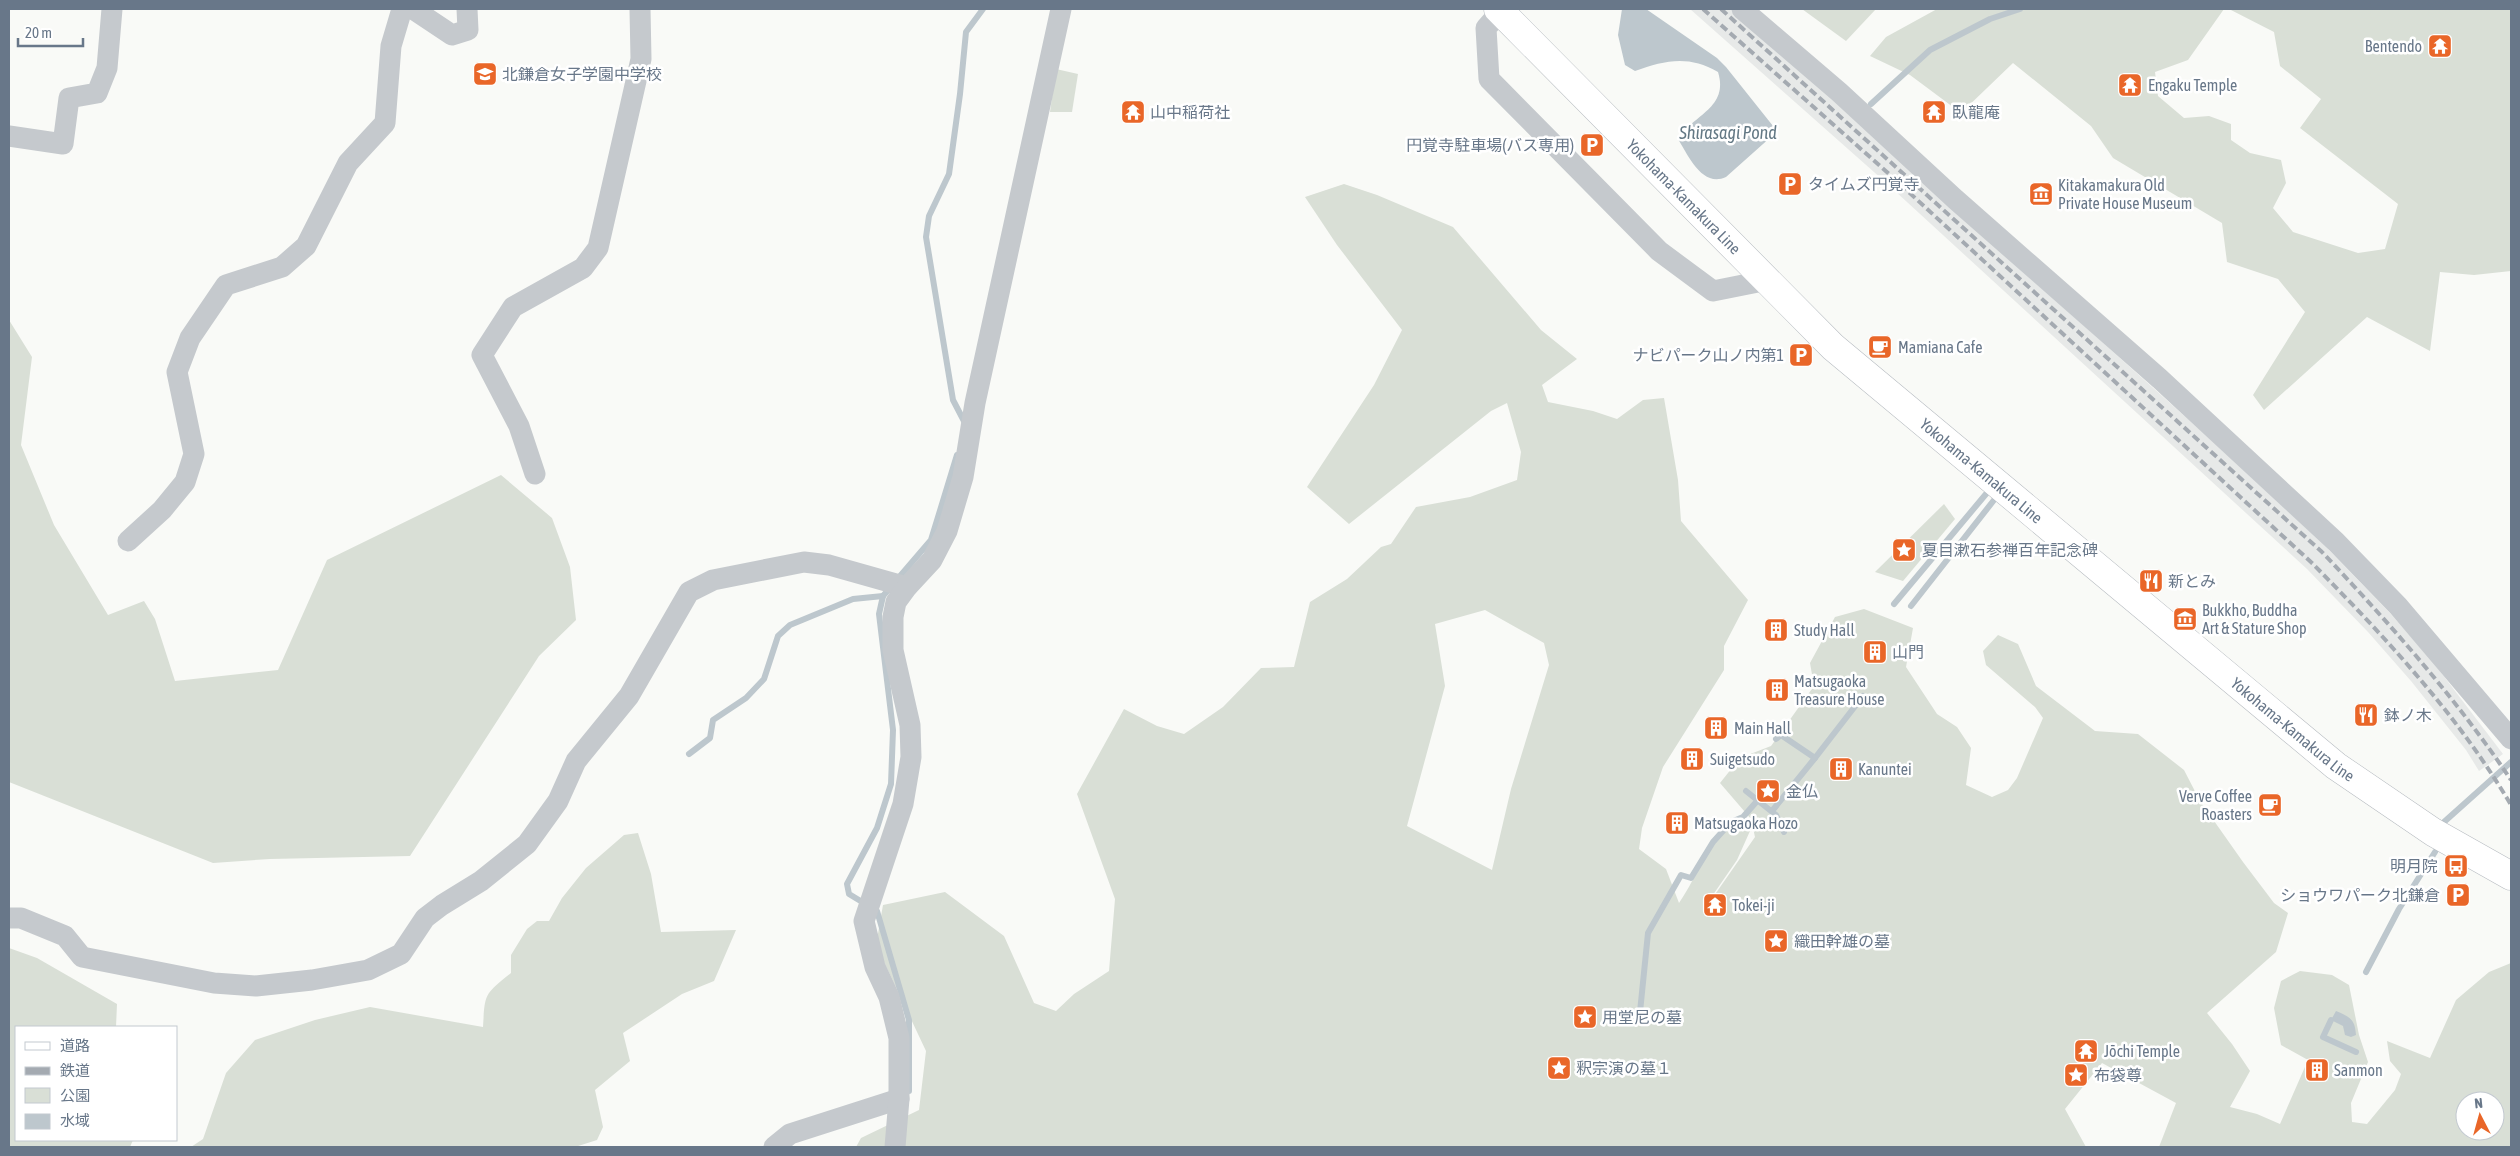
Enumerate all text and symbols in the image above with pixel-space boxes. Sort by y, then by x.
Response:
scale bar [18,15,82,47]
text: 20 m [25,24,52,41]
temple icon: Bentendo [2427,33,2453,59]
place label: Bentendo [2365,37,2422,55]
school or university icon: 北鎌倉女子学園中学校 [472,61,498,87]
place label: 北鎌倉女子学園中学校 [502,65,662,83]
temple icon: Engaku Temple [2117,72,2143,98]
place label: Engaku Temple [2148,76,2237,95]
temple icon: 山中稲荷社 [1120,99,1146,125]
temple icon: 臥龍庵 [1921,99,1947,125]
place label: 山中稲荷社 [1150,103,1230,121]
place label: 臥龍庵 [1952,103,2000,121]
water label: Shirasagi Pond [1678,122,1777,143]
parking icon: 円覚寺駐車場(バス専用) [1579,132,1605,158]
place label: 円覚寺駐車場(バス専用) [1406,136,1574,155]
street label: Yokohama-Kamakura Line [1623,136,1744,258]
parking icon: タイムズ円覚寺 [1777,171,1803,197]
place label: タイムズ円覚寺 [1808,175,1920,193]
place label: Kitakamakura Old Private House Museum [2058,176,2192,212]
museum icon: Kitakamakura Old Private House Museum [2028,181,2054,207]
cafe icon: Mamiana Cafe [1867,334,1893,360]
place label: Mamiana Cafe [1898,338,1983,356]
parking icon: ナビパーク山ノ内第1 [1788,342,1814,368]
place label: ナビパーク山ノ内第1 [1632,346,1784,364]
street label: Yokohama-Kamakura Line [1916,414,2046,527]
place icon: 夏目漱石参禅百年記念碑 [1891,537,1917,563]
place label: 夏目漱石参禅百年記念碑 [1922,541,2098,559]
restaurant icon: 新とみ [2138,568,2164,594]
place label: 新とみ [2168,572,2216,590]
place label: Bukkho, Buddha Art & Stature Shop [2202,601,2307,638]
museum icon: Bukkho, Buddha Art & Stature Shop [2172,606,2198,632]
building icon: Study Hall [1763,617,1789,643]
place label: Study Hall [1794,621,1855,640]
building icon: 山門 [1862,639,1888,665]
place label: 山門 [1892,643,1924,661]
place label: Matsugaoka Treasure House [1794,672,1885,708]
street label: Yokohama-Kamakura Line [2228,674,2358,785]
building icon: Matsugaoka Treasure House [1764,677,1790,703]
restaurant icon: 鉢ノ木 [2353,702,2379,728]
place label: 鉢ノ木 [2384,706,2432,724]
building icon: Main Hall [1703,715,1729,741]
place label: Main Hall [1734,719,1792,737]
building icon: Suigetsudo [1679,746,1705,772]
place label: Suigetsudo [1710,750,1775,769]
building icon: Kanuntei [1828,756,1854,782]
place label: Kanuntei [1858,760,1912,778]
place icon: 金仏 [1755,778,1781,804]
place label: 金仏 [1786,782,1818,800]
place label: Verve Coffee Roasters [2179,787,2252,823]
cafe icon: Verve Coffee Roasters [2257,792,2283,818]
building icon: Matsugaoka Hozo [1664,810,1690,836]
place label: Matsugaoka Hozo [1694,814,1798,833]
bus stop icon: 明月院 [2443,853,2469,879]
place label: 明月院 [2390,857,2438,875]
parking icon: ショウワパーク北鎌倉 [2445,882,2471,908]
place label: ショウワパーク北鎌倉 [2280,886,2440,904]
temple icon: Tokei-ji [1702,892,1728,918]
place label: Tokei-ji [1732,896,1775,915]
place icon: 織田幹雄の墓 [1763,928,1789,954]
place label: 織田幹雄の墓 [1794,932,1890,950]
place icon: 用堂尼の墓 [1572,1004,1598,1030]
place label: 用堂尼の墓 [1602,1008,1682,1026]
legend [15,1026,178,1141]
text: 道路 [60,1037,90,1054]
temple icon: Jōchi Temple [2073,1038,2099,1064]
place label: Jōchi Temple [2104,1042,2180,1061]
place icon: 釈宗演の墓１ [1546,1055,1572,1081]
building icon: Sanmon [2304,1057,2330,1083]
place label: 釈宗演の墓１ [1576,1059,1672,1077]
place label: Sanmon [2334,1061,2383,1079]
text: 鉄道 [60,1062,90,1079]
place icon: 布袋尊 [2063,1062,2089,1088]
place label: 布袋尊 [2094,1066,2142,1084]
text: 公園 [60,1087,90,1104]
north arrow [2455,1091,2505,1141]
text: N [2474,1095,2484,1111]
text: 水域 [60,1112,90,1129]

